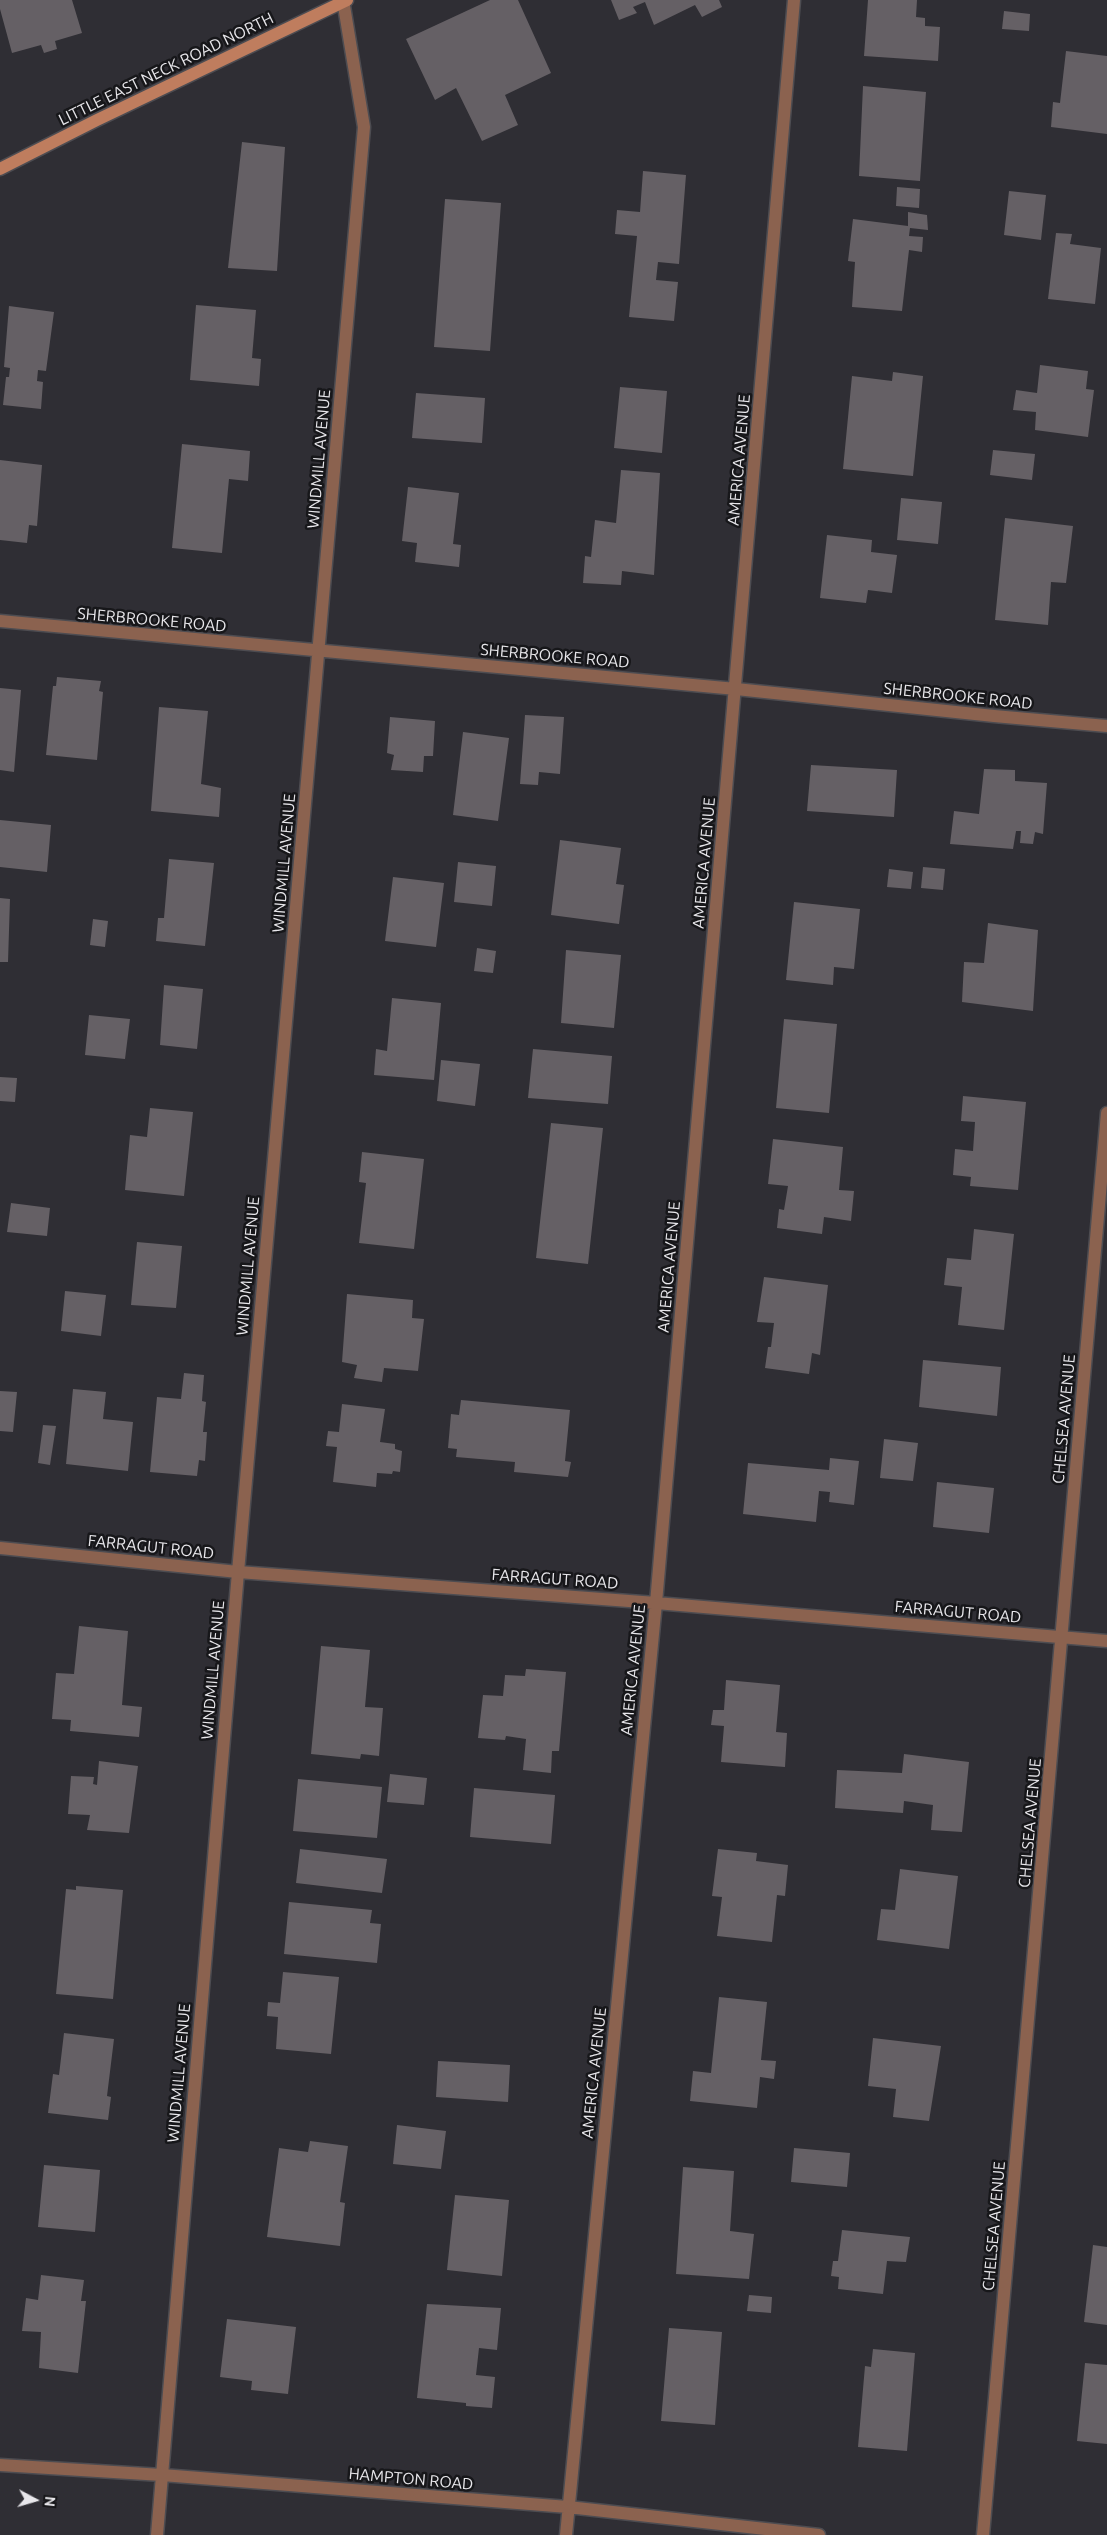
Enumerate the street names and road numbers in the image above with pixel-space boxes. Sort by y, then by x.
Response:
street label: LITTLE EAST NECK ROAD NORTH [55,8,277,130]
street label: WINDMILL AVENUE [303,389,335,529]
street label: AMERICA AVENUE [724,394,754,526]
street label: SHERBROOKE ROAD [77,604,227,636]
street label: SHERBROOKE ROAD [480,640,630,672]
street label: SHERBROOKE ROAD [883,679,1033,713]
street label: WINDMILL AVENUE [268,793,300,933]
street label: AMERICA AVENUE [689,797,719,929]
street label: WINDMILL AVENUE [232,1196,264,1336]
street label: AMERICA AVENUE [654,1201,684,1333]
street label: CHELSEA AVENUE [1049,1353,1079,1485]
street label: FARRAGUT ROAD [87,1531,215,1563]
street label: FARRAGUT ROAD [491,1565,619,1593]
street label: FARRAGUT ROAD [894,1597,1022,1627]
street label: WINDMILL AVENUE [197,1600,229,1740]
street label: AMERICA AVENUE [617,1604,649,1736]
street label: CHELSEA AVENUE [1015,1757,1045,1889]
street label: WINDMILL AVENUE [163,2003,195,2143]
street label: AMERICA AVENUE [578,2007,610,2139]
street label: CHELSEA AVENUE [979,2160,1009,2292]
street label: HAMPTON ROAD [348,2464,474,2494]

